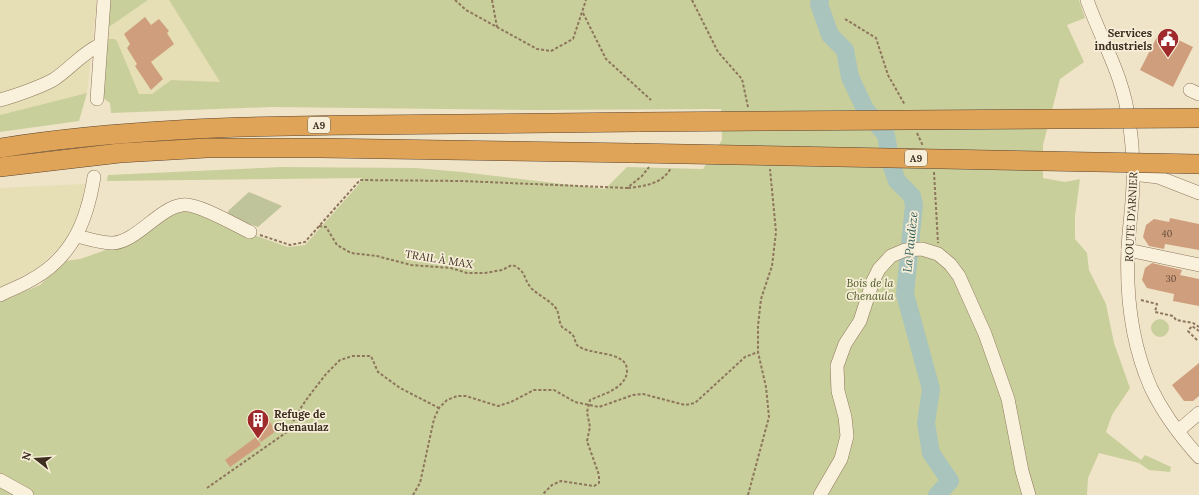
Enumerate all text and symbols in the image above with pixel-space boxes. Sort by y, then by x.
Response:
place label: Services industriels [1095,26,1152,53]
public building icon: Services industriels [1155,26,1181,59]
road number: A9 [308,117,330,133]
road number: A9 [905,150,927,166]
street label: ROUTE D'ARNIER [1122,172,1140,262]
water label: La Paudèze [899,211,921,273]
house number: 40 [1162,228,1173,239]
street label: TRAIL À MAX [404,247,475,271]
house number: 30 [1166,273,1177,284]
park label: Bois de la Chenaula [846,276,895,303]
building icon: Refuge de Chenaulaz [245,407,271,440]
place label: Refuge de Chenaulaz [274,407,329,434]
north arrow [16,439,56,479]
text: N [18,449,35,462]

